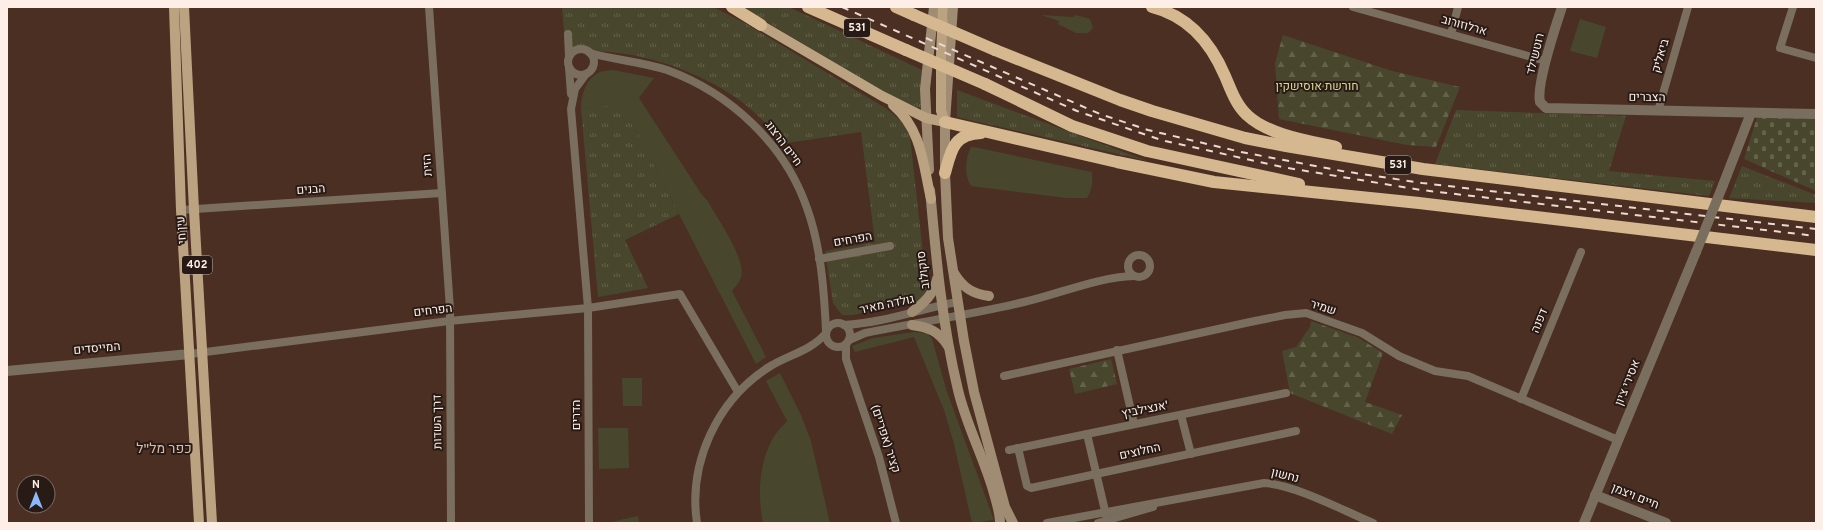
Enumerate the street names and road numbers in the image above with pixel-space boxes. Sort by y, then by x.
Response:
street label: ארלוזורוב [1439,12,1489,40]
road number: 531 [844,19,870,37]
street label: רוטשילד [1523,31,1549,77]
street label: ביאליק [1649,36,1674,75]
street label: הצברים [1628,90,1666,106]
street label: חיים הרצוג [761,118,805,170]
street label: הזית [419,153,437,177]
road number: 531 [1385,156,1411,174]
street label: הבנים [296,181,326,199]
street label: עין חי [173,216,191,244]
street label: הפרחים [832,229,874,251]
street label: סוקולוב [914,250,934,290]
road number: 402 [182,256,212,274]
street label: גולדה מאיר [858,291,916,319]
street label: שמיר [1308,296,1338,320]
street label: הפרחים [413,301,453,321]
street label: דפנה [1528,306,1552,336]
street label: המייסדים [73,339,121,359]
street label: אסירי ציון [1612,357,1645,408]
street label: דרך השדות [430,394,446,450]
street label: אנצילביץ' [1120,398,1170,422]
street label: הדרים [569,400,585,430]
street label: קציר (אפריים) [866,403,904,475]
street label: החלוצים [1118,440,1162,464]
street label: נחשון [1269,465,1301,487]
street label: חיים ויצמן [1609,480,1661,514]

